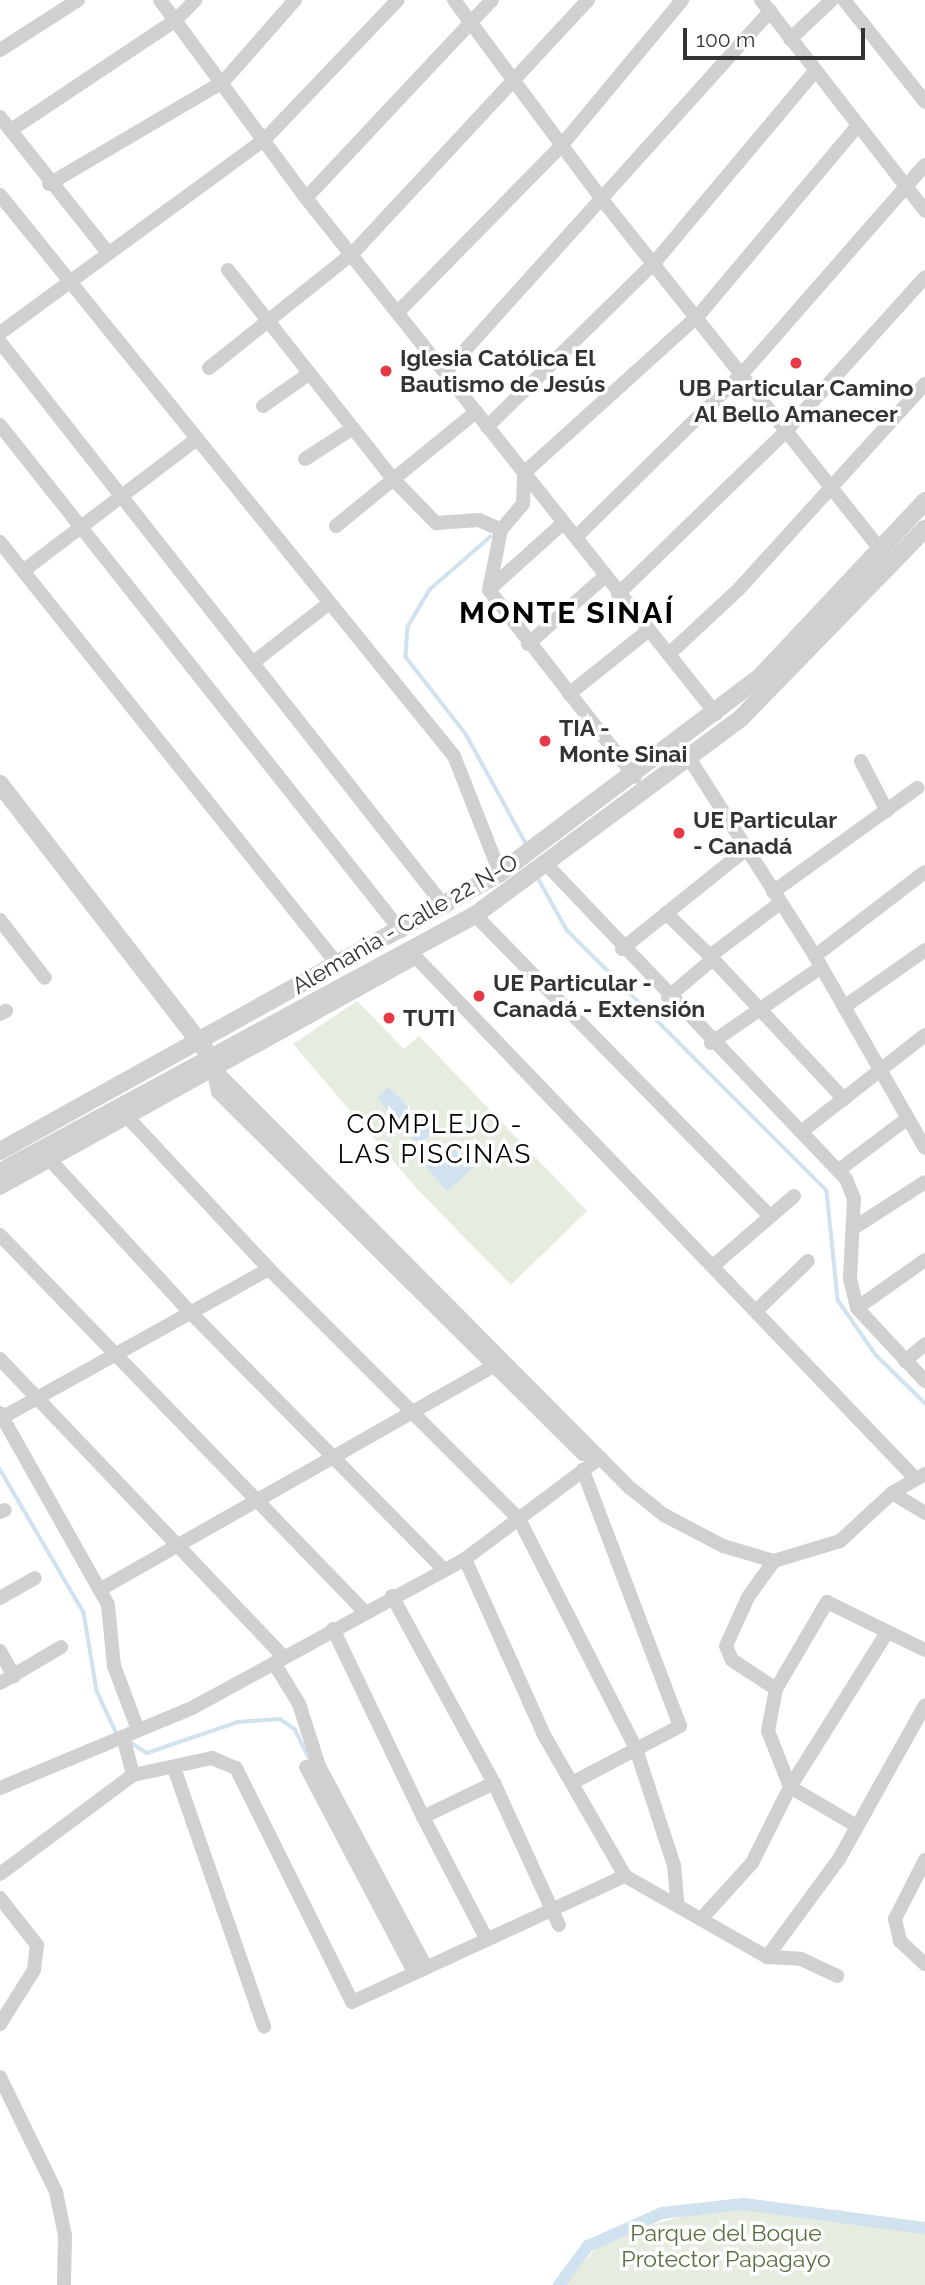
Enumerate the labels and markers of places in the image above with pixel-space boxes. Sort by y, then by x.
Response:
place label: Iglesia Católica El Bautismo de Jesús [400,344,606,398]
marker: UB Particular Camino Al Bello Amanecer [788,355,804,371]
marker: Iglesia Católica El Bautismo de Jesús [378,363,394,379]
place label: UB Particular Camino Al Bello Amanecer [678,374,914,428]
place label: TIA - Monte Sinai [559,714,687,768]
marker: TIA - Monte Sinai [537,733,553,749]
place label: UE Particular - Canadá [693,806,837,860]
marker: UE Particular - Canadá [671,825,687,841]
place label: UE Particular - Canadá - Extensión [493,969,705,1023]
marker: UE Particular - Canadá - Extensión [471,988,487,1004]
place label: TUTI [403,1004,455,1032]
marker: TUTI [381,1010,397,1026]

